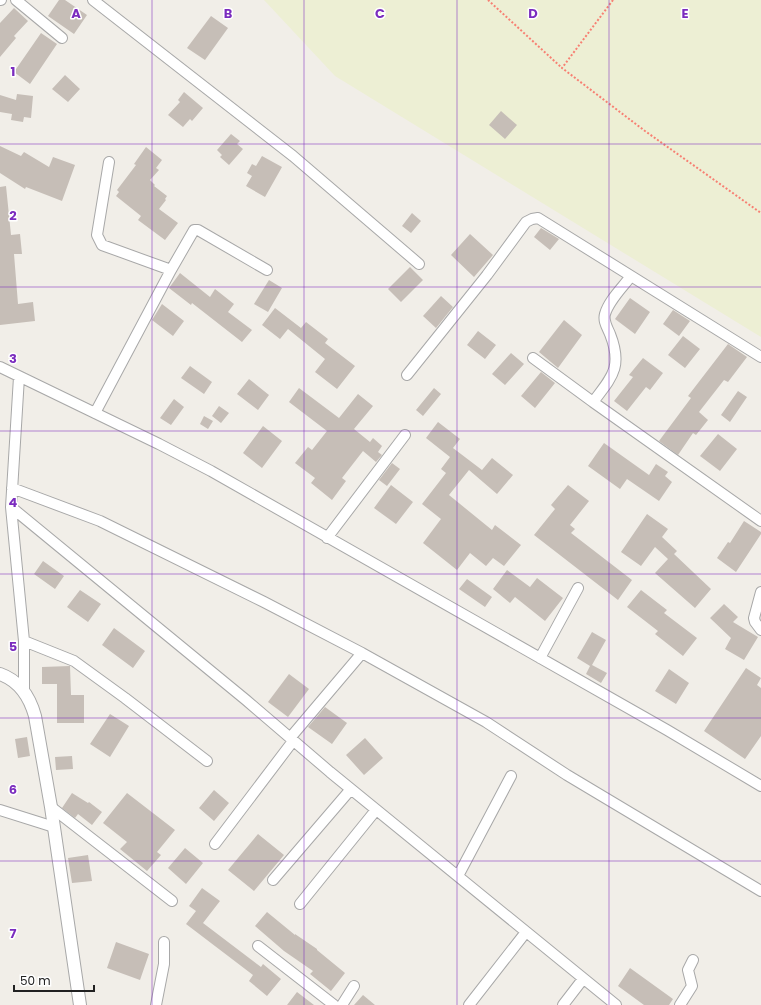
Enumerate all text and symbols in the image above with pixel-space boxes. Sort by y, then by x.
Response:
text: A [71,4,81,23]
text: B [224,4,233,23]
text: C [375,4,385,23]
text: D [528,4,538,23]
text: E [681,4,689,23]
text: 1 [11,62,15,81]
text: 2 [9,206,17,225]
text: 3 [9,349,17,368]
text: 4 [9,493,18,512]
text: 5 [9,637,17,656]
text: 6 [9,780,17,799]
text: 7 [10,924,17,943]
scale bar [14,967,94,993]
text: 50 m [20,972,51,989]

